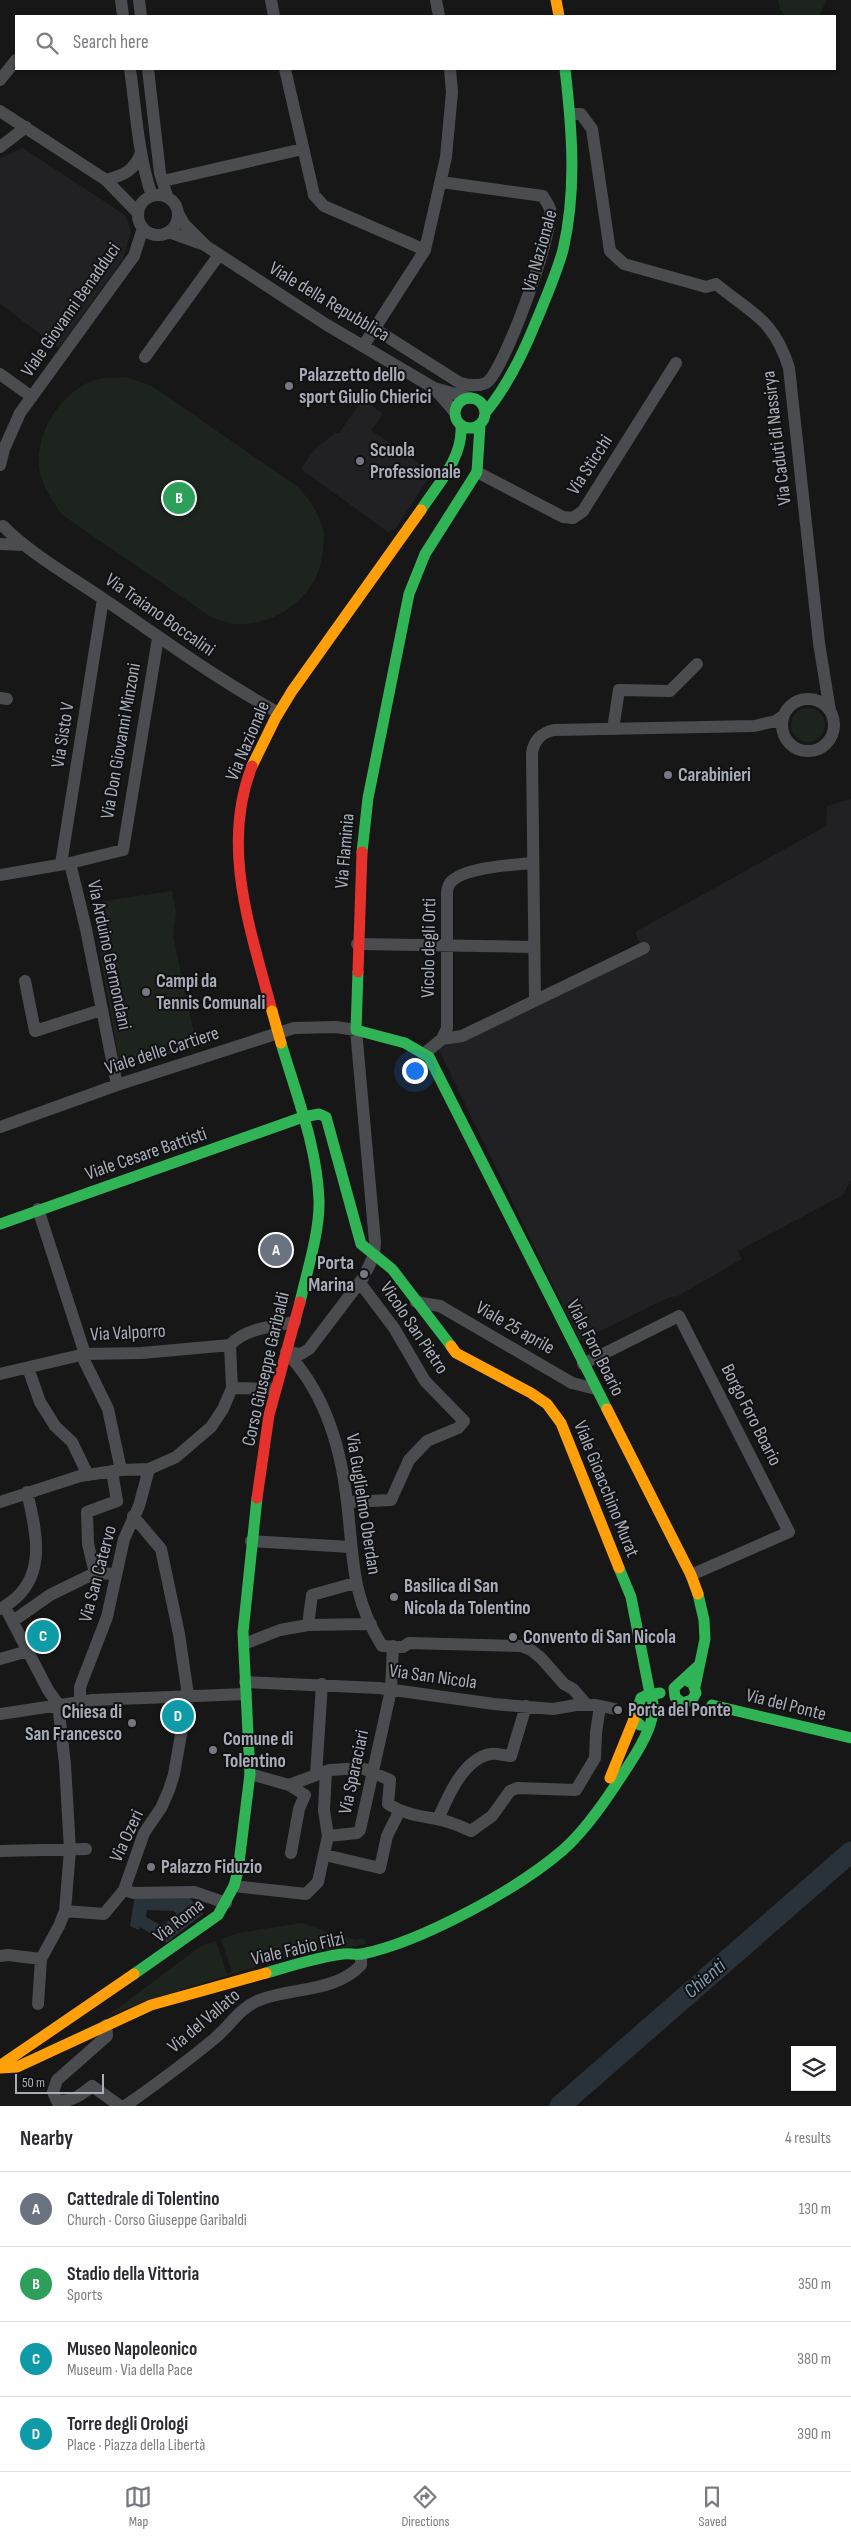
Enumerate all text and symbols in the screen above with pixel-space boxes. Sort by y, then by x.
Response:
search box [15,15,836,70]
icon: search [33,29,61,57]
text: Search here [73,31,149,54]
street label: Via Nazionale [517,207,563,295]
street label: Viale Giovanni Benadduci [16,239,126,381]
street label: Viale della Repubblica [265,257,393,347]
place label: Palazzetto dello sport Giulio Chierici [299,364,431,409]
street label: Via Caduti di Nassirya [757,369,797,507]
marker: Palazzetto dello sport Giulio Chierici [283,380,295,392]
street label: Via Sticchi [562,431,618,499]
place label: Scuola Professionale [370,439,461,484]
marker: Scuola Professionale [354,455,366,467]
pin: B [163,479,195,517]
street label: Via Traiano Boccalini [101,569,219,661]
street label: Via Don Giovanni Minzoni [96,661,146,821]
street label: Via Nazionale [221,698,275,784]
street label: Via Sisto V [46,700,80,769]
place label: Carabinieri [678,764,751,787]
marker: Carabinieri [662,769,674,781]
street label: Via Flaminia [330,813,360,889]
street label: Via Arduino Germondani [82,878,136,1032]
street label: Vicolo degli Orti [417,898,441,998]
place label: Campi da Tennis Comunali [156,970,265,1015]
marker: Campi da Tennis Comunali [140,986,152,998]
street label: Viale delle Cartiere [102,1022,222,1080]
your location [402,1058,428,1084]
street label: Viale Cesare Battisti [82,1122,210,1186]
pin: A [260,1231,292,1269]
place label: Porta Marina [308,1252,354,1297]
marker: Porta Marina [358,1268,370,1280]
street label: Vicolo San Pietro [375,1277,453,1379]
street label: Corso Giuseppe Garibaldi [237,1290,295,1448]
street label: Viale 25 aprile [471,1296,559,1360]
street label: Viale Foro Boario [561,1296,629,1400]
street label: Via Valporro [90,1320,166,1346]
street label: Borgo Foro Boario [716,1360,786,1470]
street label: Viale Gioacchino Murat [568,1417,644,1561]
street label: Via Guglielmo Oberdan [340,1432,386,1576]
street label: Via San Catervo [74,1523,122,1625]
place label: Basilica di San Nicola da Tolentino [404,1575,531,1620]
marker: Basilica di San Nicola da Tolentino [388,1591,400,1603]
pin: C [27,1617,59,1655]
place label: Convento di San Nicola [523,1626,676,1649]
marker: Convento di San Nicola [507,1631,519,1643]
street label: Via San Nicola [388,1659,478,1695]
street label: Via del Ponte [743,1684,829,1726]
pin: D [162,1697,194,1735]
place label: Porta del Ponte [628,1699,731,1722]
place label: Chiesa di San Francesco [25,1701,122,1746]
marker: Porta del Ponte [612,1704,624,1716]
marker: Chiesa di San Francesco [126,1717,138,1729]
place label: Comune di Tolentino [223,1728,294,1773]
street label: Via Sparaciari [334,1728,374,1816]
marker: Comune di Tolentino [207,1744,219,1756]
street label: Via Ozeri [105,1806,149,1866]
place label: Palazzo Fiduzio [161,1856,262,1879]
marker: Palazzo Fiduzio [145,1861,157,1873]
street label: Via Roma [149,1894,209,1948]
street label: Viale Fabio Filzi [249,1927,347,1971]
water label: Chienti [679,1953,732,2004]
street label: Via del Vallato [163,1984,245,2058]
map controls [791,2046,836,2091]
button: layers [791,2046,836,2091]
scale bar [15,2071,104,2094]
text: 50 m [22,2074,45,2091]
text: Nearby [20,2126,73,2151]
text: 4 results [785,2129,831,2148]
text: Cattedrale di Tolentino [67,2188,219,2211]
text: A [32,2200,40,2219]
text: 130 m [799,2200,831,2219]
text: Church · Corso Giuseppe Garibaldi [67,2211,247,2230]
text: Stadio della Vittoria [67,2263,199,2286]
text: B [32,2275,40,2294]
text: 350 m [798,2275,831,2294]
text: Sports [67,2286,102,2305]
text: Museo Napoleonico [67,2338,197,2361]
text: C [32,2350,40,2369]
text: 380 m [797,2350,831,2369]
text: Museum · Via della Pace [67,2361,193,2380]
text: Torre degli Orologi [67,2413,188,2436]
text: D [32,2425,40,2444]
text: 390 m [797,2425,831,2444]
text: Place · Piazza della Libertà [67,2436,205,2455]
tab: Map [124,2483,152,2530]
tab: Directions [401,2483,450,2530]
tab: Saved [698,2483,727,2530]

